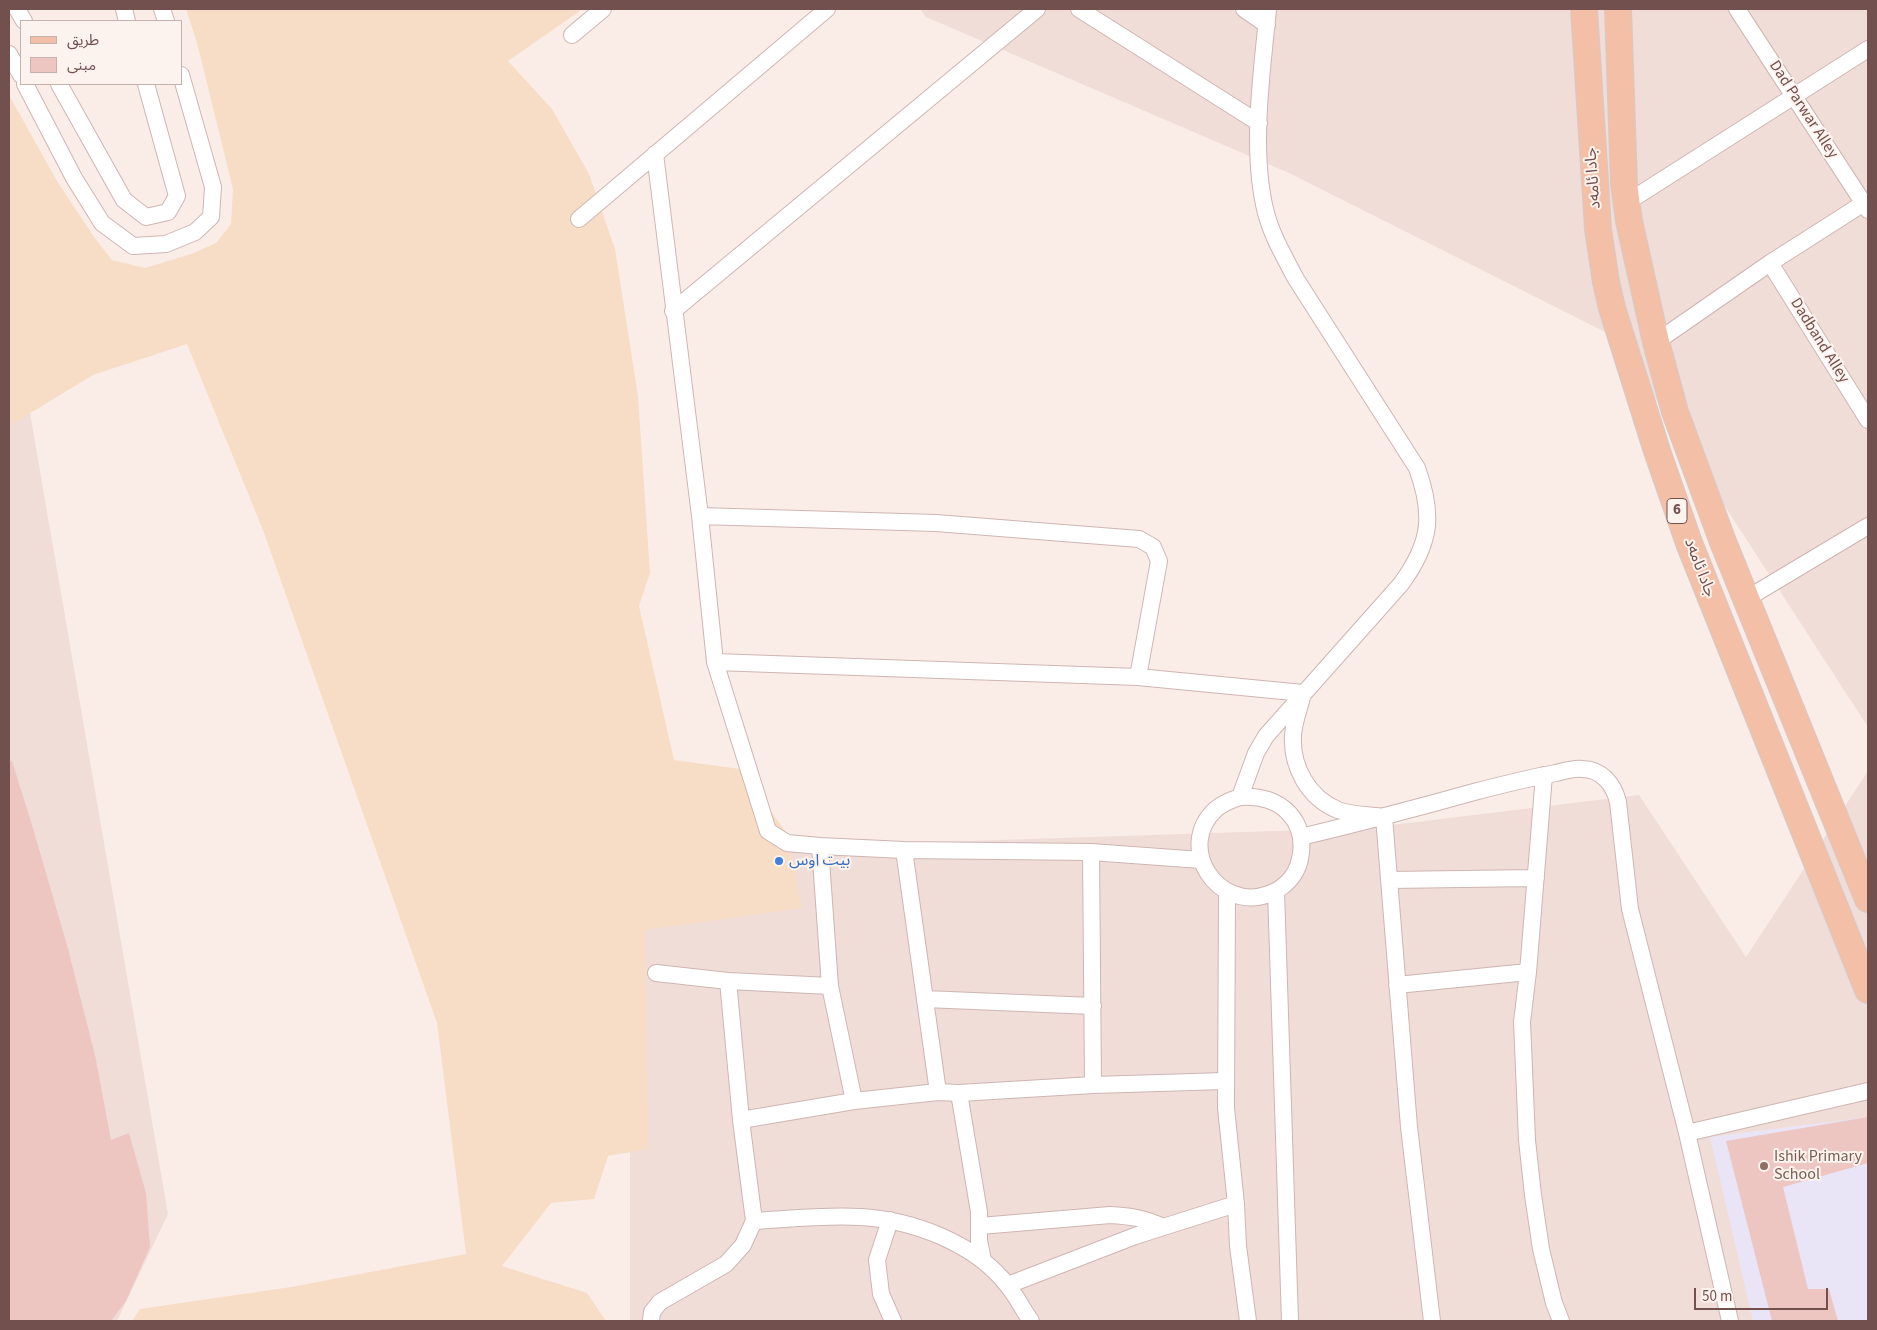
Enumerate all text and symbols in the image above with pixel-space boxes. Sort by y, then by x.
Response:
legend [20,20,182,85]
text: طريق [67,30,99,51]
text: مبنى [67,55,96,76]
street label: Dad Parwar Alley [1764,57,1842,163]
street label: جادا ئامەد [1582,147,1606,209]
street label: Dadband Alley [1785,295,1853,387]
road number: 6 [1667,498,1687,524]
street label: جادا ئامەد [1679,536,1719,600]
place label: بيت اوس [789,851,850,871]
marker: بيت اوس [773,855,785,867]
place label: Ishik Primary School [1774,1147,1862,1185]
marker: Ishik Primary School [1758,1160,1770,1172]
scale bar [1697,1278,1831,1310]
text: 50 m [1702,1286,1732,1307]

